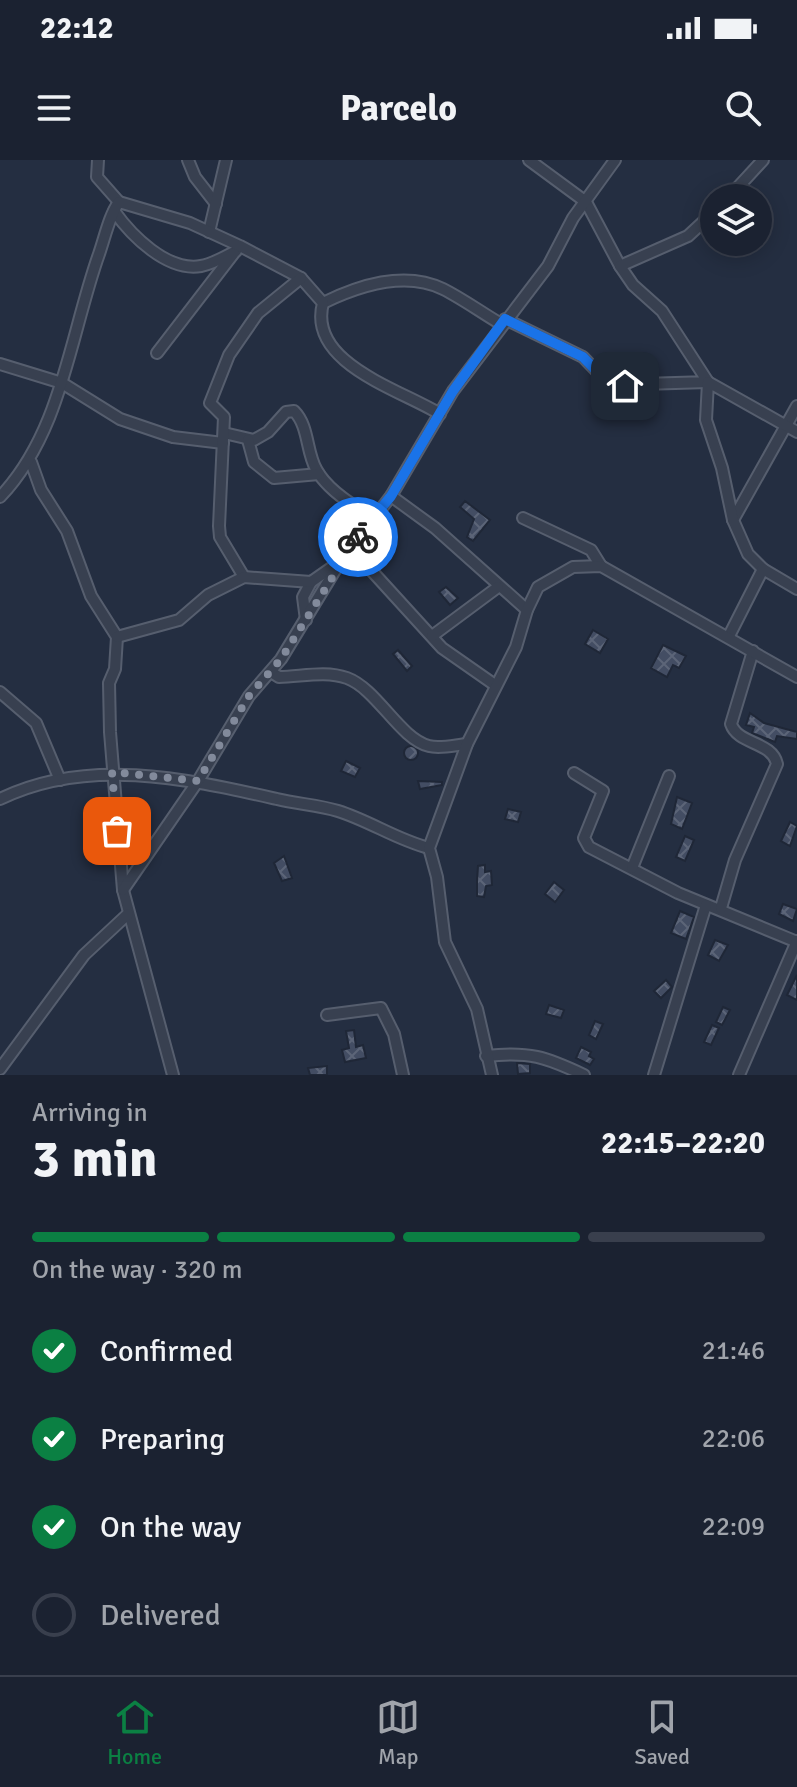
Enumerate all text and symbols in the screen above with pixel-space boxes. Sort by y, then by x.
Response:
text: 22:12 [40,10,114,47]
icon: menu [32,86,76,130]
text: Parcelo [340,86,457,131]
icon: search [721,86,765,130]
map controls [700,184,772,256]
button: layers [700,184,772,256]
pin [591,352,659,420]
icon: home [603,364,647,408]
courier [318,497,398,577]
icon: bike [336,515,380,559]
pin [83,797,151,865]
icon: bag [95,809,139,853]
text: Arriving in [32,1097,148,1129]
text: 22:15–22:20 [601,1125,765,1162]
text: 3 min [32,1127,158,1191]
text: On the way · 320 m [32,1254,242,1286]
icon: check [32,1329,76,1373]
text: Confirmed [100,1333,233,1370]
text: 21:46 [702,1335,765,1367]
icon: check [32,1417,76,1461]
text: Preparing [100,1421,225,1458]
text: 22:06 [702,1423,765,1455]
icon: check [32,1505,76,1549]
text: On the way [100,1509,241,1546]
text: 22:09 [702,1511,765,1543]
text: Delivered [100,1597,221,1634]
tab: Home [107,1695,162,1770]
tab: Map [376,1695,420,1770]
tab: Saved [634,1695,690,1770]

